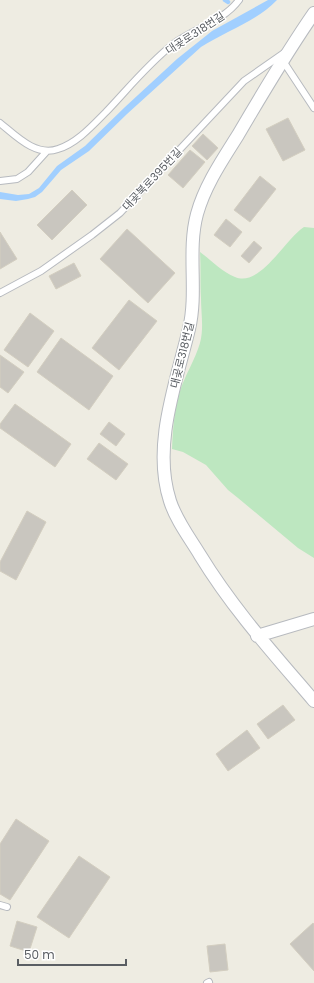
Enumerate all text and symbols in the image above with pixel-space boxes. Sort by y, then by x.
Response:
street label: 대곶로318번길 [162,8,228,58]
street label: 대곶북로395번길 [119,144,185,214]
street label: 대곶로318번길 [166,320,198,390]
scale bar [18,941,126,967]
text: 50 m [24,946,55,963]

